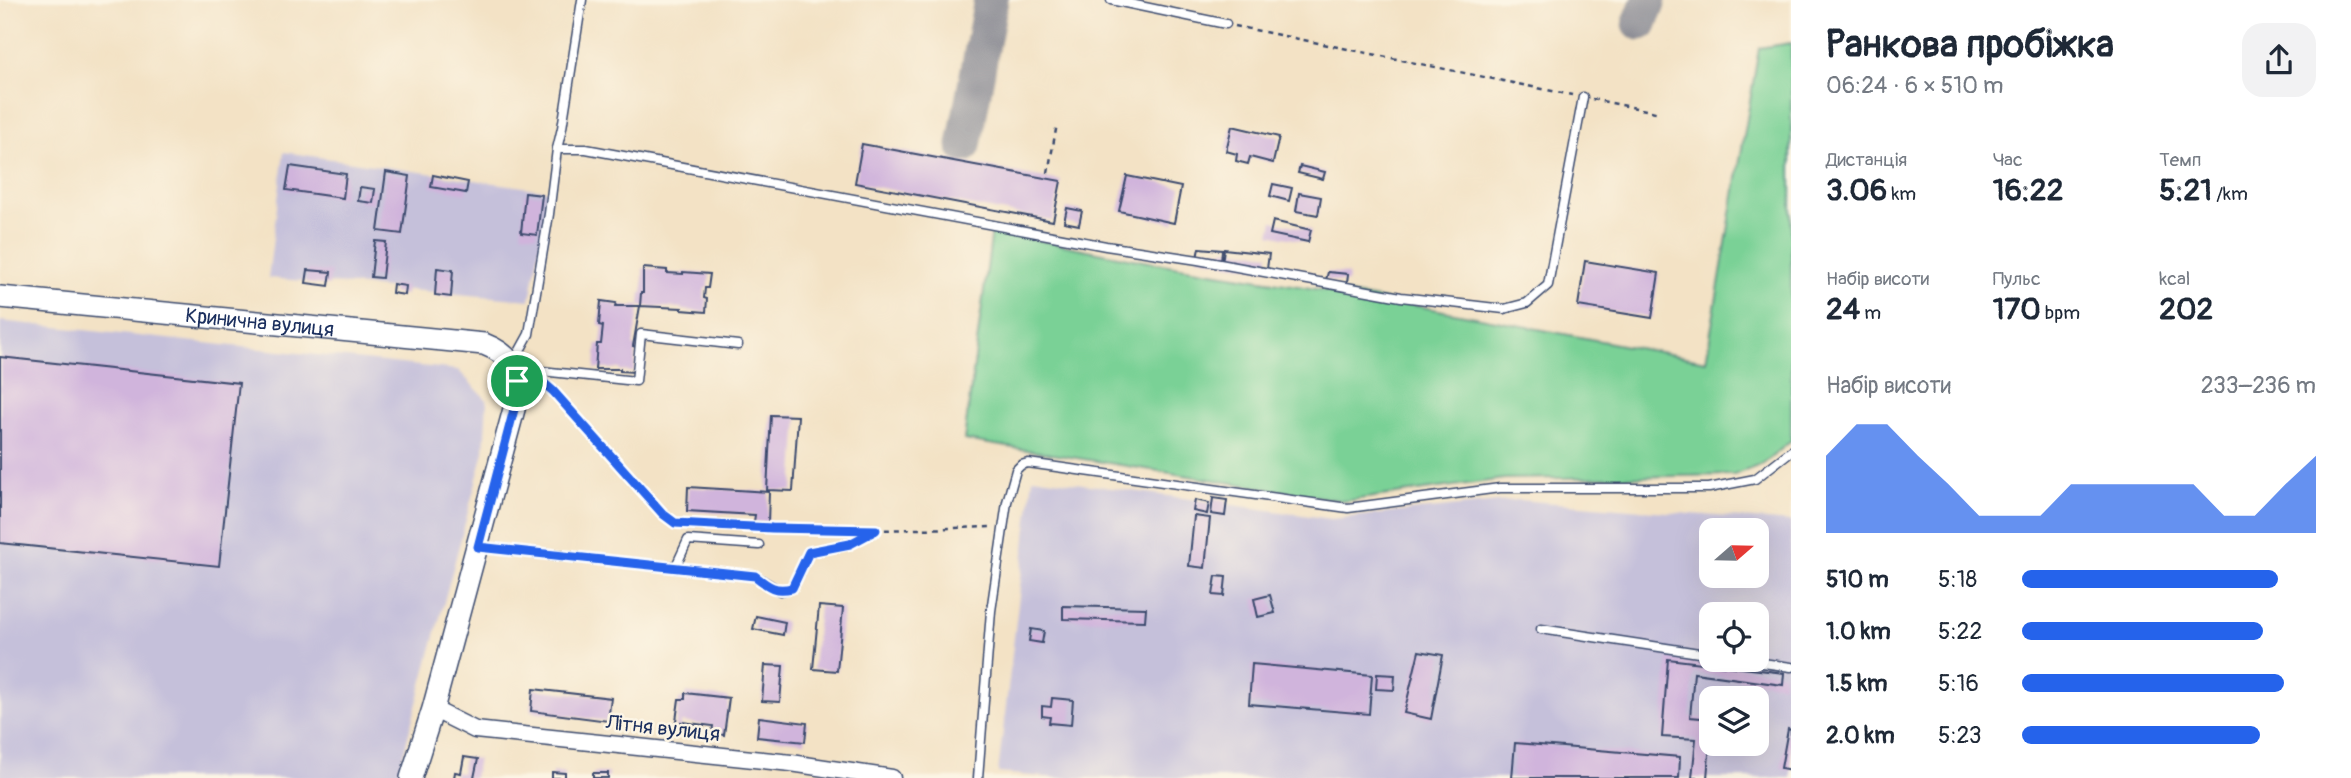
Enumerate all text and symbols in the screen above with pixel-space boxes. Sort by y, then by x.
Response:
text: Ранкова пробіжка [1826,21,2114,69]
button: share [2242,23,2316,97]
text: 06:24 · 6 × 510 m [1826,71,2003,100]
text: Дистанція [1826,148,1907,172]
text: Час [1993,148,2023,172]
text: Темп [2159,148,2201,172]
text: 3.06 [1826,172,1887,209]
text: 16:22 [1993,172,2063,209]
text: 5:21 [2159,172,2212,209]
text: km [1887,182,1916,206]
text: /km [2212,182,2248,206]
text: Набір висоти [1826,267,1929,291]
text: Пульс [1993,267,2041,291]
text: kcal [2159,267,2190,291]
text: 24 [1826,291,1860,328]
text: 170 [1993,291,2041,328]
text: 202 [2159,291,2213,328]
text: m [1860,301,1881,325]
text: bpm [2041,301,2080,325]
street label: Кринична вулиця [184,302,335,343]
pin [487,351,547,411]
icon: arrive [498,362,536,400]
text: Набір висоти [1826,371,1951,400]
text: 233–236 m [2201,371,2316,400]
north arrow [1699,518,1769,588]
map controls [1699,518,1769,756]
text: 510 m [1826,565,1889,594]
text: 5:18 [1938,565,1977,594]
button: locate [1699,602,1769,672]
text: 1.0 km [1826,617,1891,646]
text: 5:22 [1938,617,1982,646]
text: 1.5 km [1826,669,1888,698]
text: 5:16 [1938,669,1979,698]
button: layers [1699,686,1769,756]
street label: Літня вулиця [604,709,721,748]
text: 2.0 km [1826,721,1895,750]
text: 5:23 [1938,721,1982,750]

